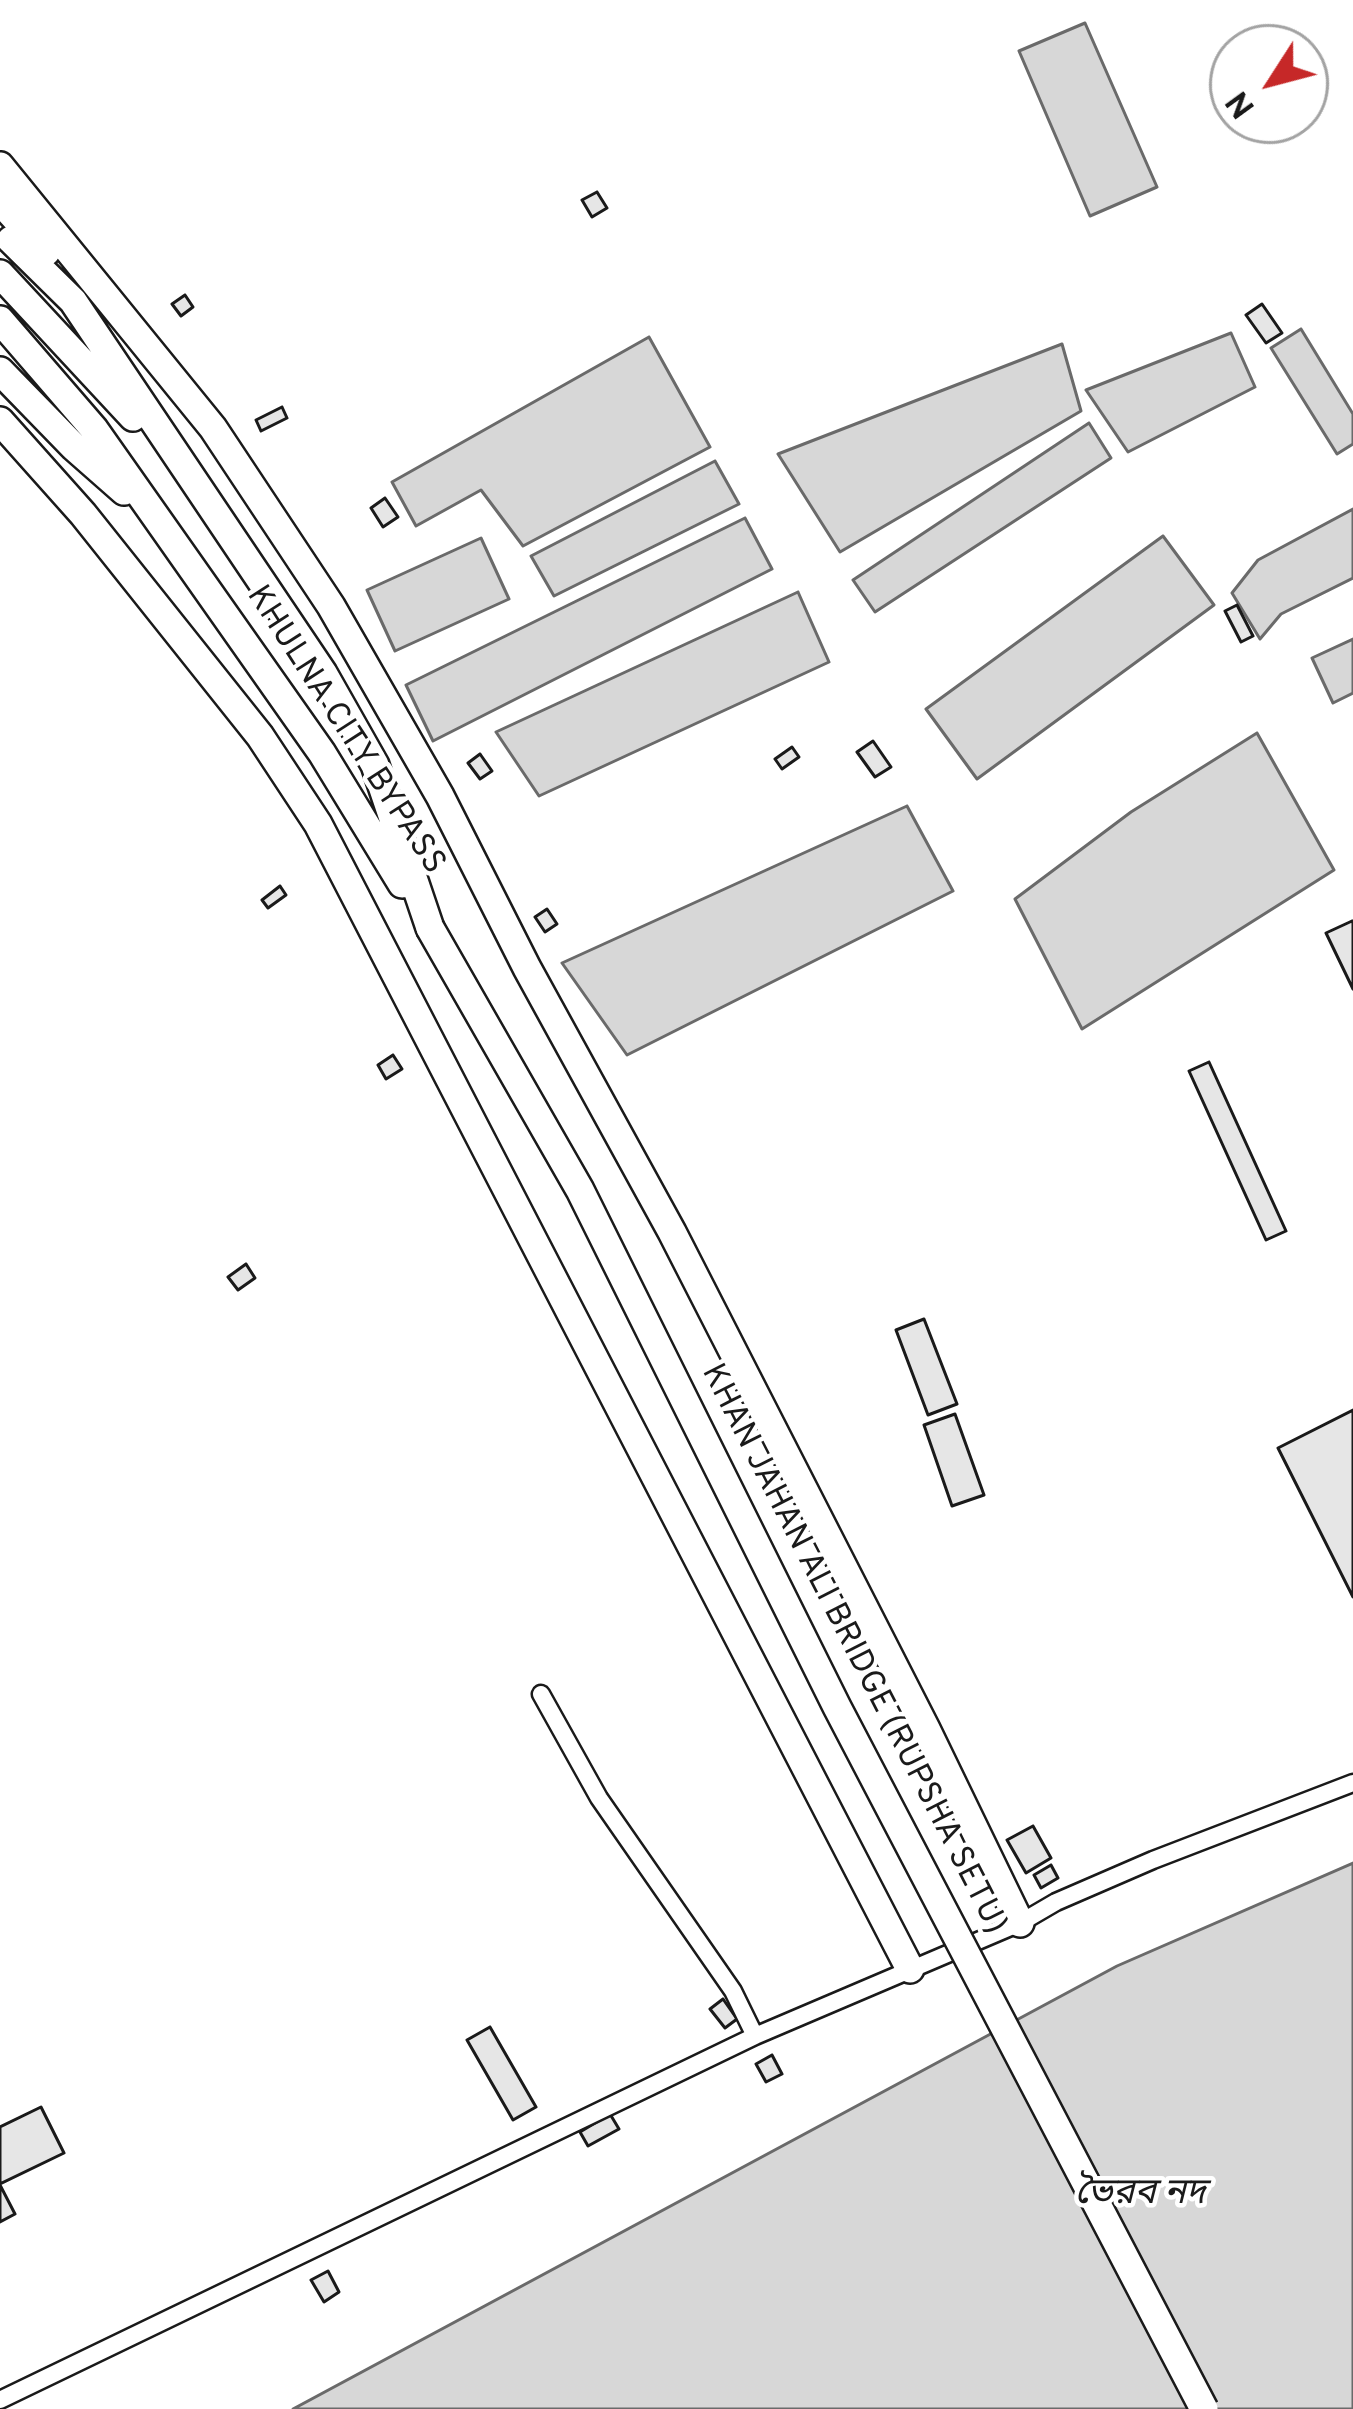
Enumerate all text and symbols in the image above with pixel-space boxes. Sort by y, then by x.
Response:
north arrow [1209,24,1329,144]
text: N [1218,81,1266,125]
street label: KHULNA CITY BYPASS [236,579,452,883]
street label: KHAN JAHAN ALI BRIDGE (RUPSHA SETU) [690,1358,1014,1942]
water label: ভৈরব নদ [1075,2174,1205,2218]

